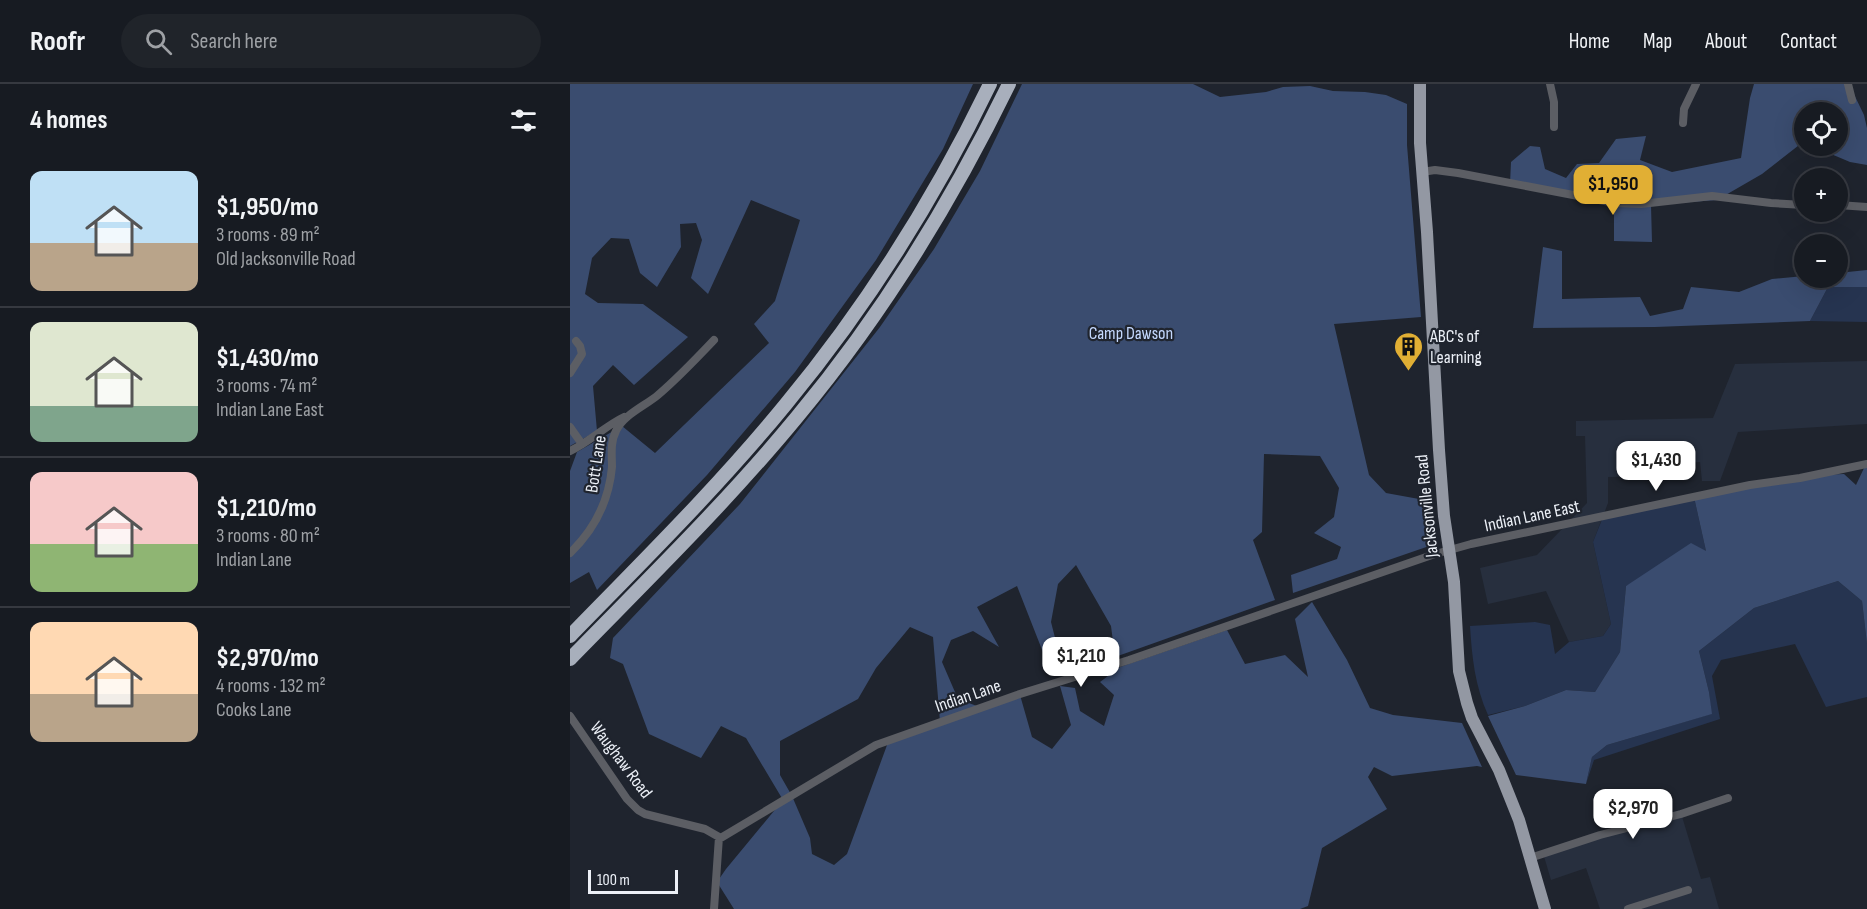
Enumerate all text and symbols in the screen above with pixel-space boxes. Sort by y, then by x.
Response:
search box [121,14,541,68]
text: Roofr [30,25,85,58]
icon: search [142,25,175,58]
text: Search here [190,28,278,55]
text: Home [1569,29,1610,54]
text: Map [1643,29,1672,54]
text: About [1705,29,1747,54]
text: Contact [1780,29,1837,54]
map controls [1794,102,1848,288]
button: locate [1794,102,1848,156]
icon: filters [507,104,540,137]
text: 4 homes [30,105,107,136]
pin: $1,950 [1564,165,1662,216]
button: + [1794,168,1848,222]
text: $1,950 [1588,172,1638,196]
text: $1,950/mo [216,192,319,223]
icon: home [78,195,150,267]
text: 3 rooms · 89 m² [216,223,320,247]
button: − [1794,234,1848,288]
text: Old Jacksonville Road [216,247,356,271]
park label: Camp Dawson [1089,323,1173,344]
place label: ABC's of Learning [1429,326,1482,368]
building icon: ABC's of Learning [1393,330,1425,372]
text: $1,430/mo [216,343,319,374]
icon: home [78,346,150,418]
text: 3 rooms · 74 m² [216,374,318,398]
text: Indian Lane East [216,398,324,422]
street label: Bott Lane [581,434,611,494]
pin: $1,430 [1607,441,1705,492]
text: $1,430 [1630,448,1682,472]
street label: Jacksonville Road [1411,454,1443,559]
text: $1,210/mo [216,493,317,524]
icon: home [78,496,150,568]
street label: Indian Lane East [1482,496,1582,536]
text: 3 rooms · 80 m² [216,524,320,548]
text: Indian Lane [216,548,292,572]
pin: $1,210 [1032,637,1130,688]
text: $2,970/mo [216,643,319,674]
text: $1,210 [1056,644,1106,668]
icon: home [78,646,150,718]
text: 4 rooms · 132 m² [216,674,326,698]
street label: Indian Lane [932,675,1004,717]
text: Cooks Lane [216,698,292,722]
street label: Waughaw Road [585,718,657,802]
pin: $2,970 [1584,789,1682,840]
text: $2,970 [1607,796,1659,820]
scale bar [588,867,678,894]
text: 100 m [597,871,630,890]

